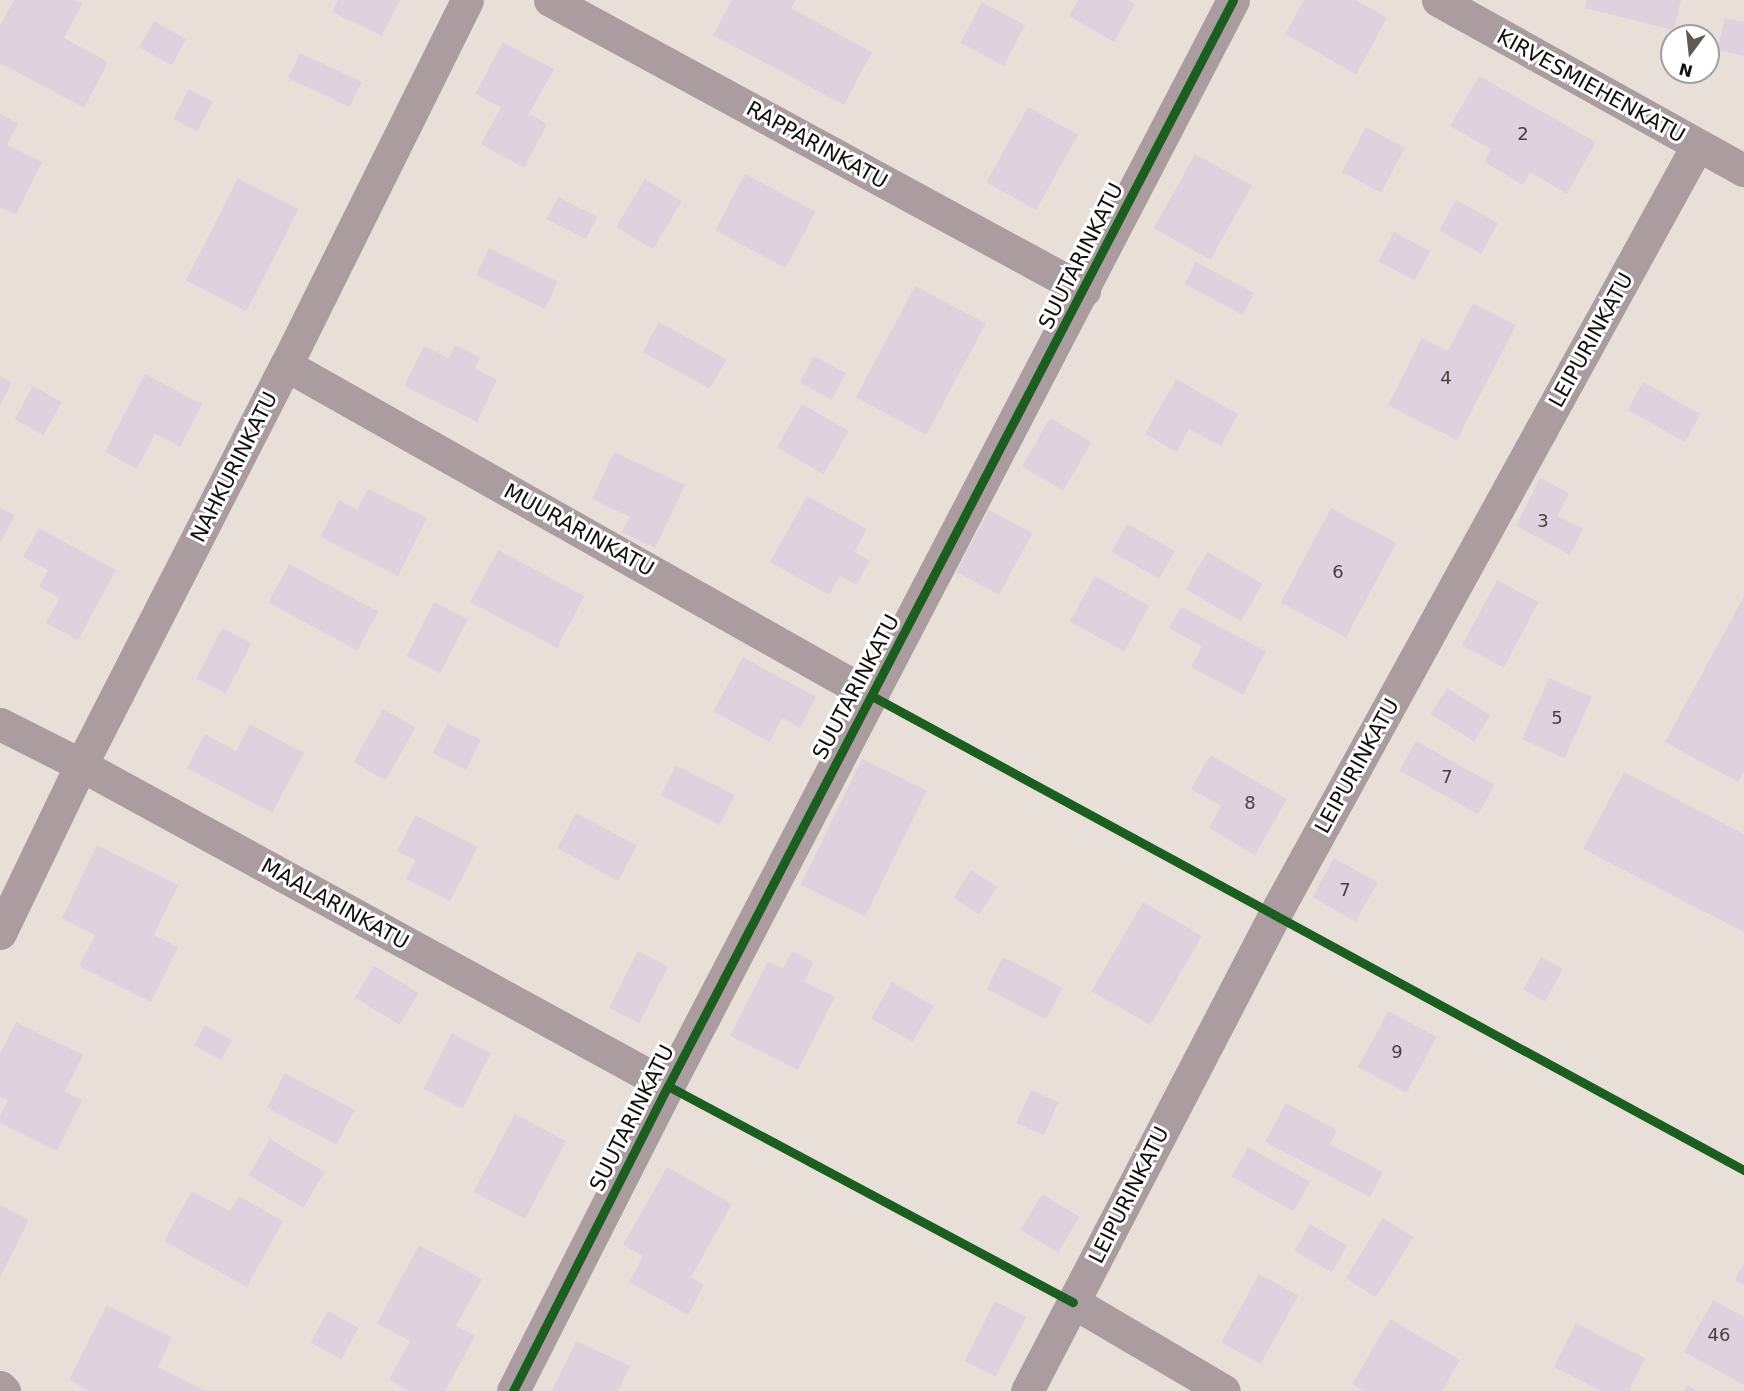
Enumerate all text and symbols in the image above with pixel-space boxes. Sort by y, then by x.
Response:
street label: KIRVESMIEHENKATU [1493,24,1689,148]
north arrow [1660,24,1720,84]
street label: RAPPARINKATU [742,96,892,194]
house number: 2 [1517,123,1529,145]
street label: SUUTARINKATU [1033,179,1129,333]
street label: LEIPURINKATU [1544,268,1638,412]
house number: 4 [1440,367,1452,389]
street label: NAHKURINKATU [185,388,283,546]
street label: MUURARINKATU [500,478,658,582]
house number: 3 [1537,510,1549,532]
house number: 6 [1332,561,1344,583]
street label: SUUTARINKATU [807,610,905,764]
street label: LEIPURINKATU [1310,694,1404,838]
house number: 5 [1551,707,1563,729]
house number: 7 [1441,766,1453,788]
house number: 8 [1244,792,1256,814]
street label: MAALARINKATU [257,853,413,955]
house number: 7 [1339,879,1351,901]
street label: SUUTARINKATU [584,1041,680,1195]
house number: 9 [1391,1041,1403,1063]
street label: LEIPURINKATU [1084,1122,1174,1268]
house number: 46 [1708,1324,1730,1346]

